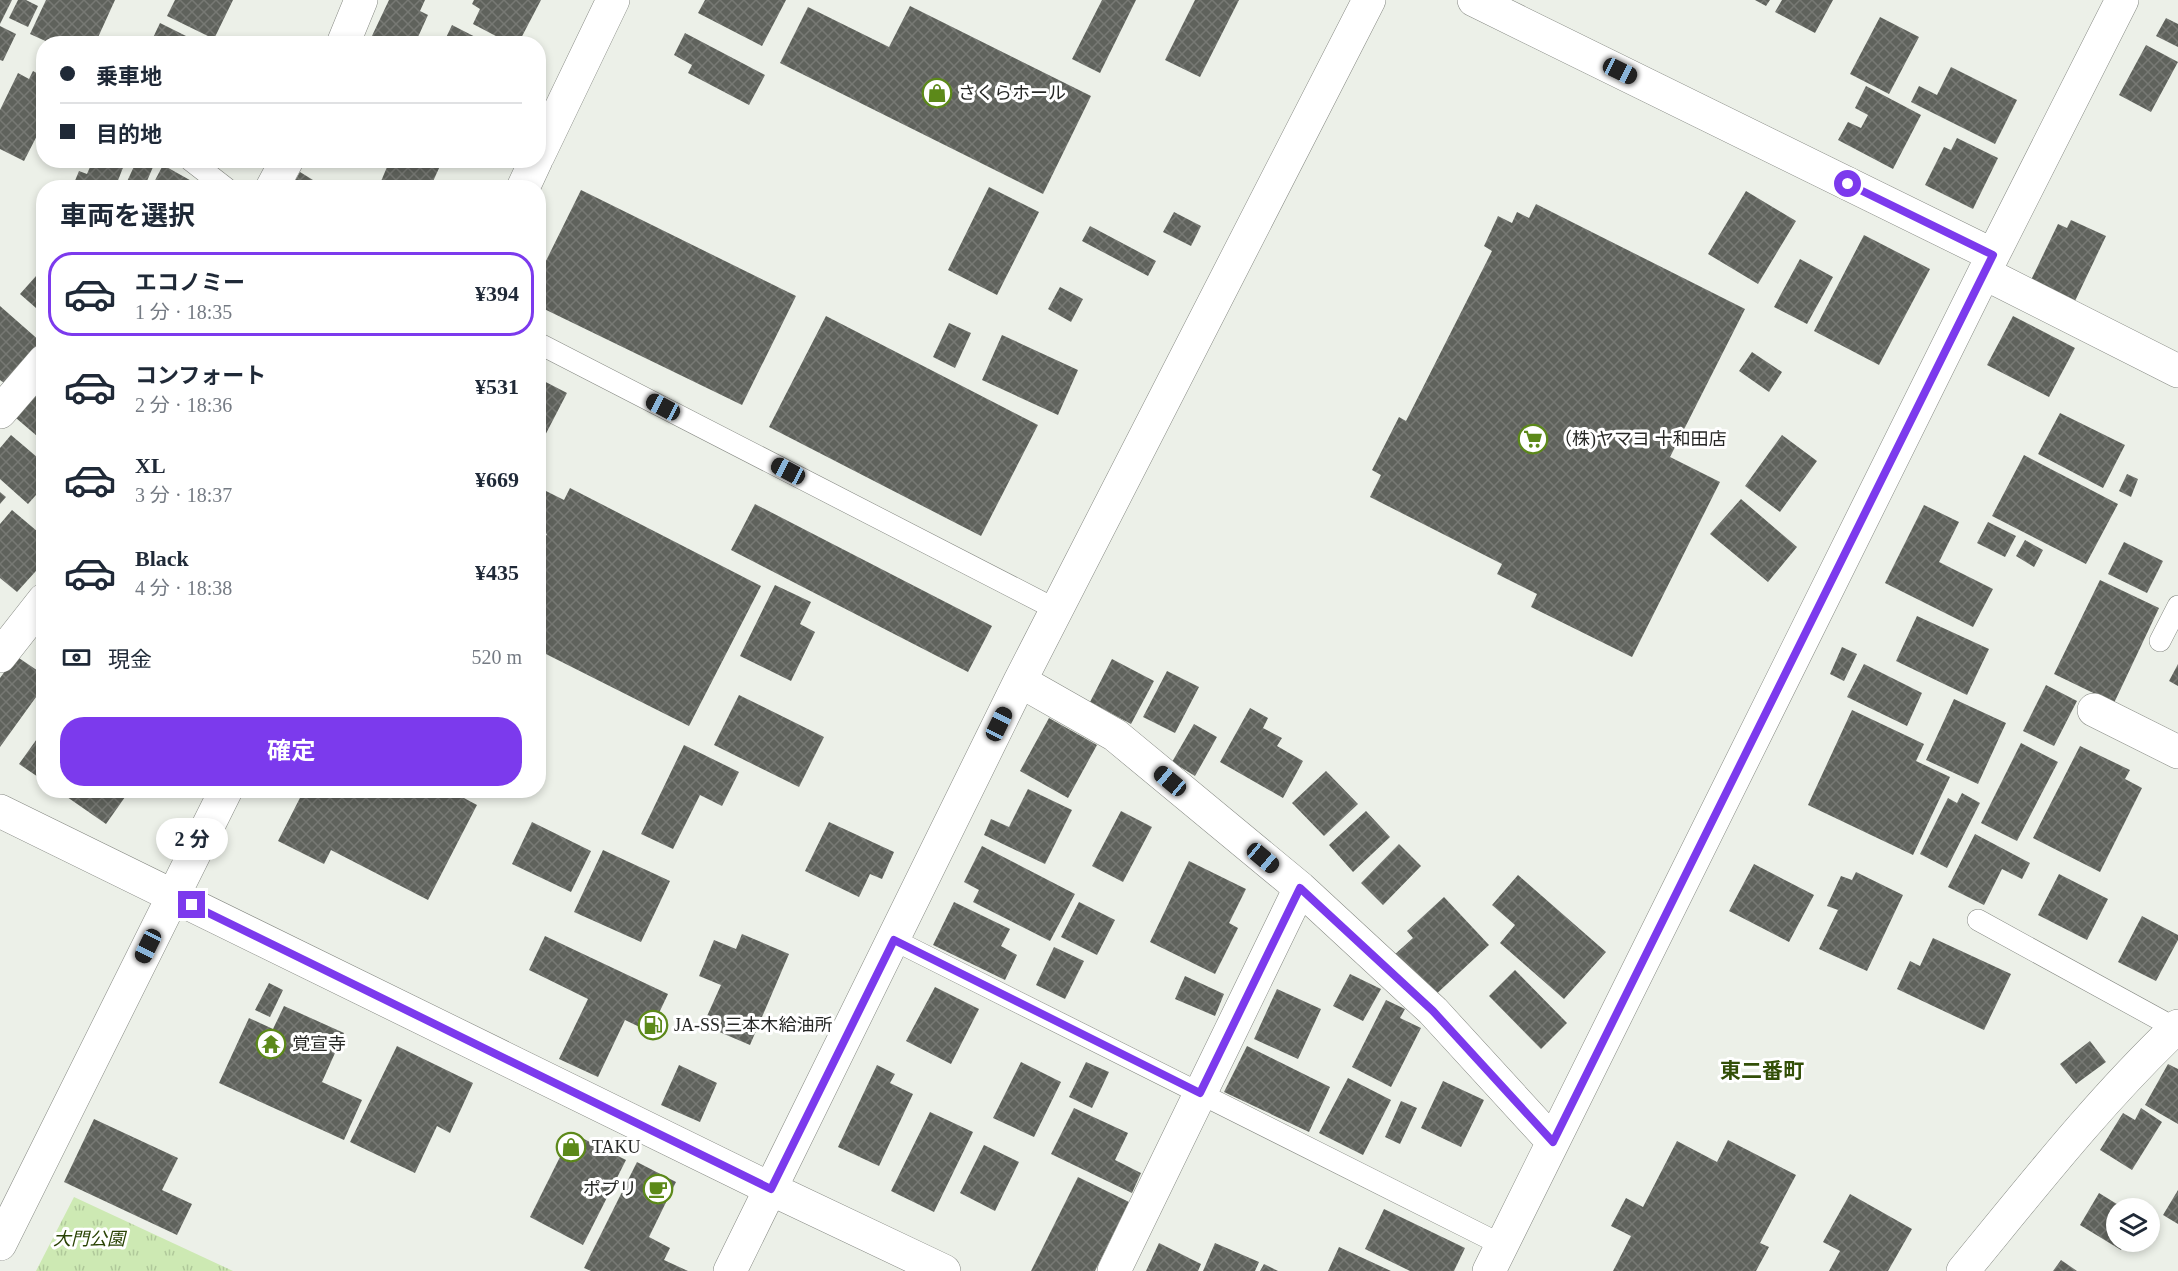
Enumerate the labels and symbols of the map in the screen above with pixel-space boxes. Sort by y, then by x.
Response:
car [1600,55,1640,87]
shop icon: さくらホール [921,77,953,109]
place label: さくらホール [958,83,1066,103]
route start [1834,170,1861,197]
car [643,391,683,423]
supermarket icon: （株)ヤマヨ 十和田店 [1517,423,1549,455]
place label: （株)ヤマヨ 十和田店 [1554,429,1727,450]
car [768,455,808,487]
car [983,704,1015,744]
car [1150,763,1190,799]
callout: 2 分 [156,818,228,860]
car [1243,840,1283,876]
route end [178,891,205,918]
car [132,926,164,966]
fuel station icon: JA-SS 三本木給油所 [637,1009,669,1041]
place label: JA-SS 三本木給油所 [674,1015,833,1035]
temple icon: 覚宣寺 [255,1028,287,1060]
place label: 覚宣寺 [292,1034,346,1054]
district label: 東二番町 [1720,1059,1804,1083]
shop icon: TAKU [555,1131,587,1163]
place label: TAKU [592,1137,641,1157]
cafe icon: ポプリ [642,1173,674,1205]
place label: ポプリ [583,1179,637,1199]
park label: 大門公園 [53,1229,128,1249]

